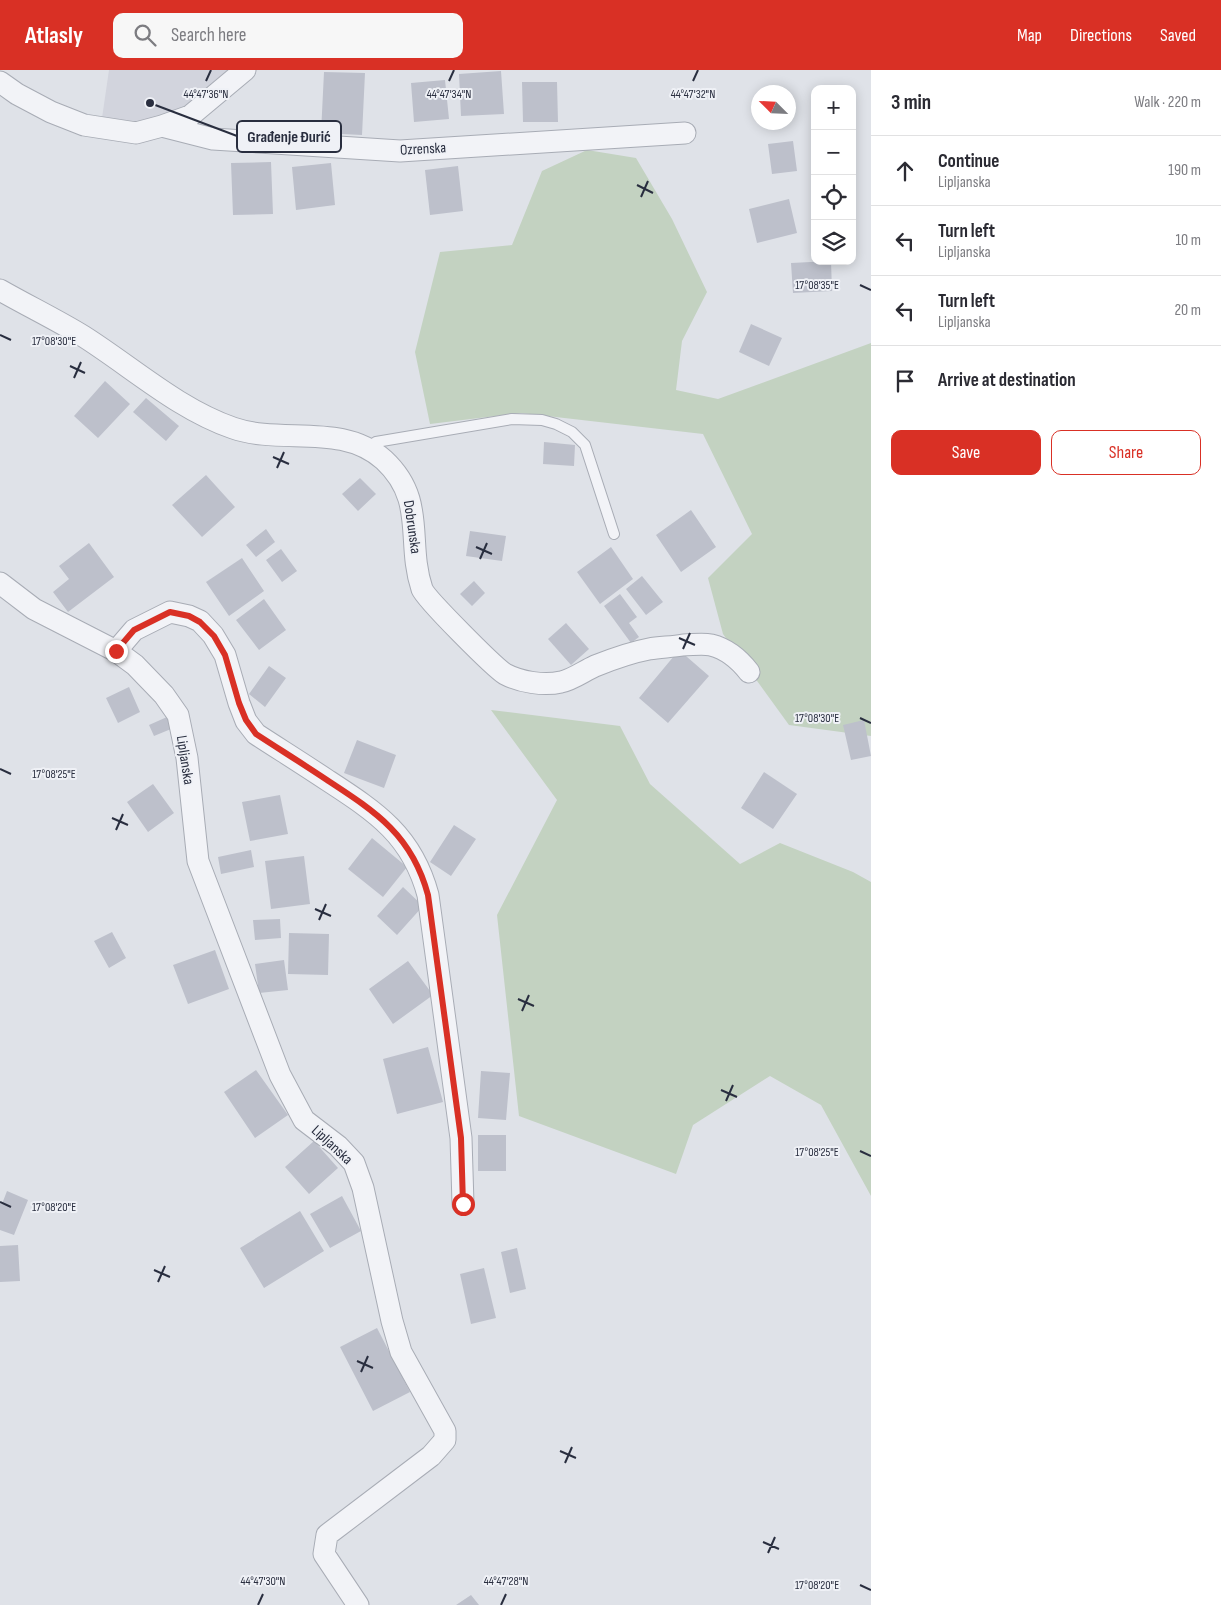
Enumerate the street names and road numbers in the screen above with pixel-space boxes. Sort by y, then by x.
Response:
street label: Ozrenska [399,138,447,160]
street label: Dobrunska [399,499,425,555]
street label: Lipljanska [172,734,198,786]
street label: Lipljanska [307,1121,357,1169]

